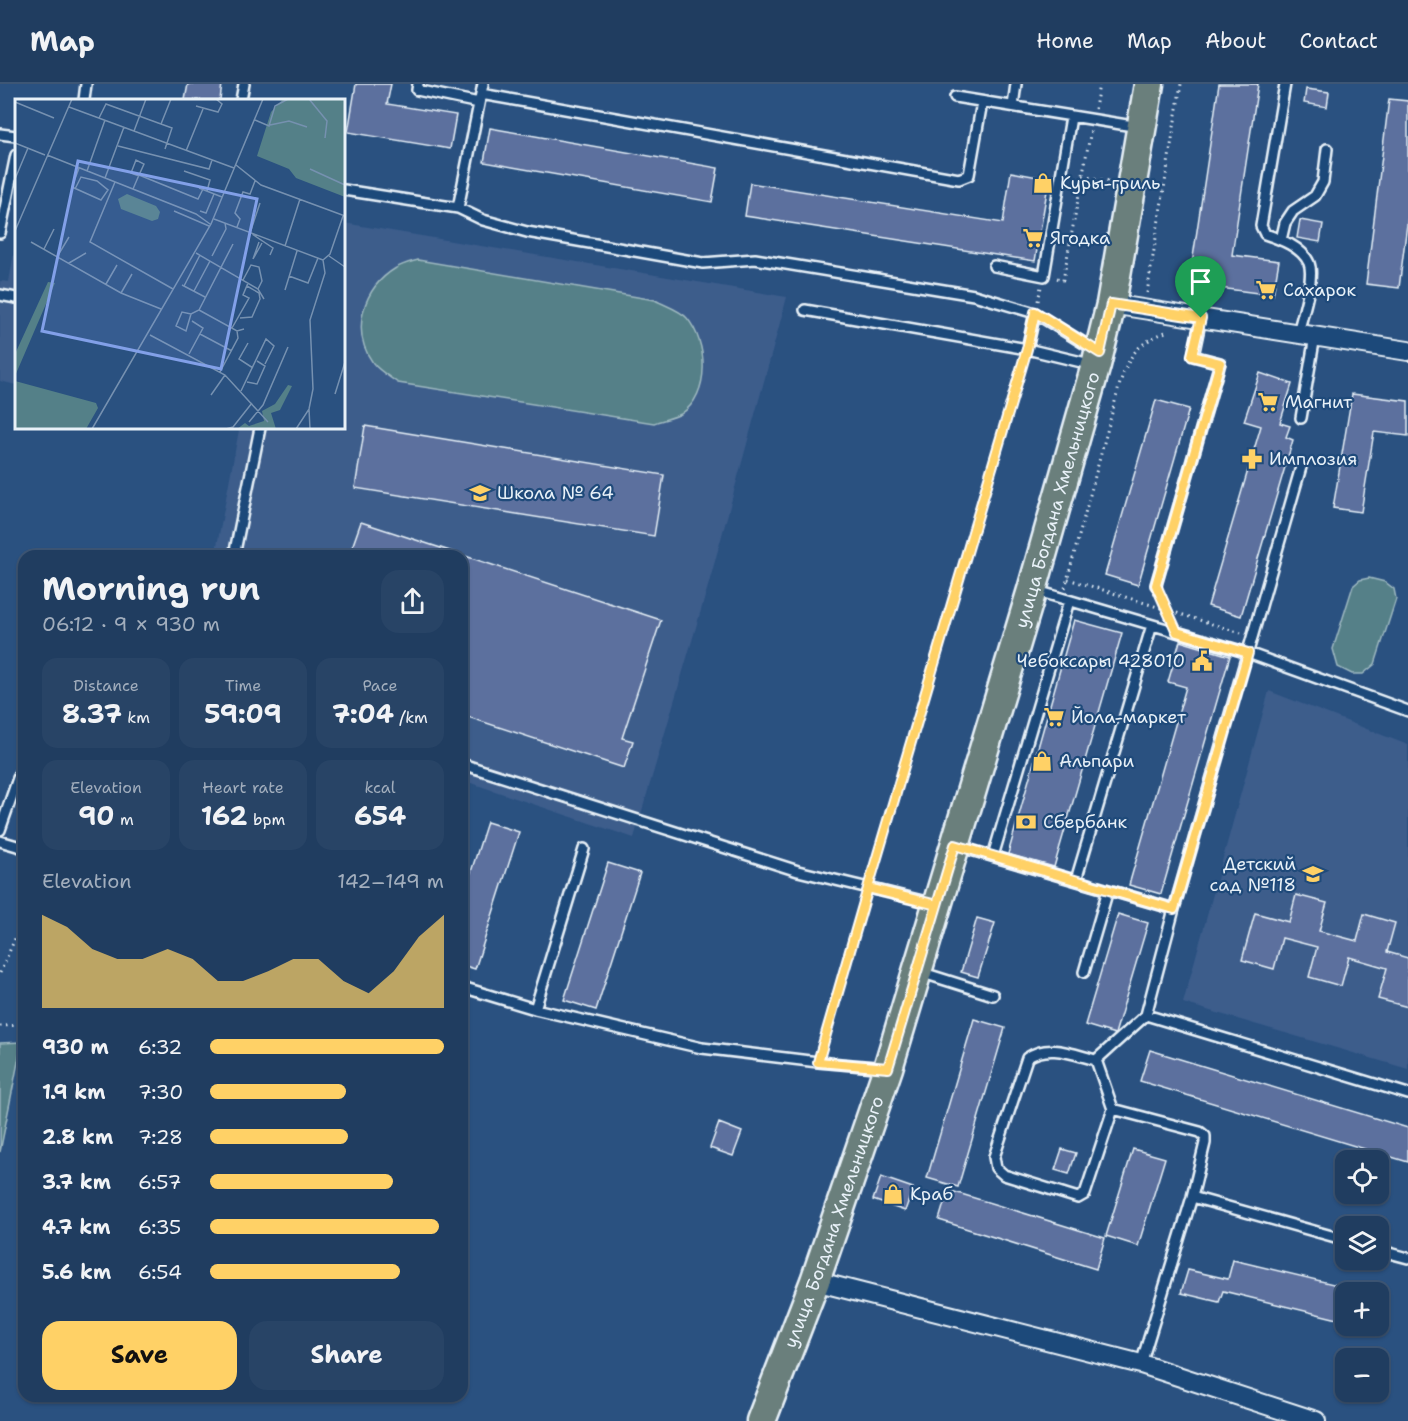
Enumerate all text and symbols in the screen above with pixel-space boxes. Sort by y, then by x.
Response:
text: Map [30,22,95,60]
text: Home [1036,27,1094,55]
text: Map [1127,27,1172,55]
text: About [1205,27,1266,55]
text: Contact [1299,27,1378,55]
inset map [15,99,345,429]
shop icon: Куры-гриль [1031,171,1055,195]
place label: Куры-гриль [1060,171,1160,195]
supermarket icon: Ягодка [1021,226,1045,250]
place label: Ягодка [1050,226,1110,250]
pin [1175,256,1226,318]
icon: arrive [1184,265,1217,298]
supermarket icon: Сахарок [1254,278,1278,302]
place label: Сахарок [1283,278,1357,302]
street label: улица Богдана Хмельницкого [1009,369,1105,631]
supermarket icon: Магнит [1256,390,1280,414]
place label: Магнит [1285,390,1353,414]
pharmacy icon: Имплозия [1240,447,1264,471]
place label: Имплозия [1269,447,1357,471]
school or university icon: Школа № 64 [468,481,492,505]
place label: Школа № 64 [497,481,614,505]
text: Morning run [42,566,260,611]
button: share [381,570,444,633]
text: 06:12 · 9 × 930 m [42,611,220,637]
place label: Чебоксары 428010 [1017,649,1185,673]
public building icon: Чебоксары 428010 [1190,649,1214,673]
text: Distance [73,675,139,696]
text: Time [225,675,261,696]
text: Pace [362,675,398,696]
text: 8.37 [62,696,122,731]
text: 59:09 [204,696,282,731]
text: 7:04 [332,696,394,731]
supermarket icon: Йола-маркет [1042,705,1066,729]
place label: Йола-маркет [1071,705,1187,729]
text: km [122,707,150,728]
text: /km [394,707,428,728]
shop icon: Альпари [1030,749,1054,773]
place label: Альпари [1059,749,1134,773]
text: Elevation [70,777,142,798]
text: Heart rate [202,777,284,798]
text: kcal [364,777,396,798]
text: 90 [78,798,114,833]
text: 162 [201,798,248,833]
text: 654 [354,798,406,833]
text: m [114,809,134,830]
text: bpm [248,809,285,830]
bank icon: Сбербанк [1014,810,1038,834]
place label: Сбербанк [1043,810,1127,834]
place label: Детский сад №118 [1210,852,1296,897]
school or university icon: Детский сад №118 [1301,862,1325,886]
text: Elevation [42,868,132,894]
text: 142–149 m [337,868,444,894]
text: 930 m [42,1034,109,1060]
text: 6:32 [138,1034,182,1060]
text: 1.9 km [42,1079,105,1105]
text: 7:30 [138,1079,183,1105]
street label: улица Богдана Хмельницкого [778,1093,889,1351]
text: 2.8 km [42,1124,113,1150]
text: 7:28 [138,1124,183,1150]
map controls [1335,1150,1389,1402]
button: locate [1335,1150,1389,1204]
text: 3.7 km [42,1169,111,1195]
text: 6:57 [138,1169,182,1195]
shop icon: Краб [881,1182,905,1206]
place label: Краб [910,1182,953,1206]
text: 4.7 km [42,1214,110,1240]
text: 6:35 [138,1214,181,1240]
button: layers [1335,1216,1389,1270]
text: 5.6 km [42,1259,111,1285]
text: 6:54 [138,1259,182,1285]
button: + [1335,1282,1389,1336]
button: Save [42,1321,237,1390]
button: Share [249,1321,444,1390]
button: − [1335,1348,1389,1402]

